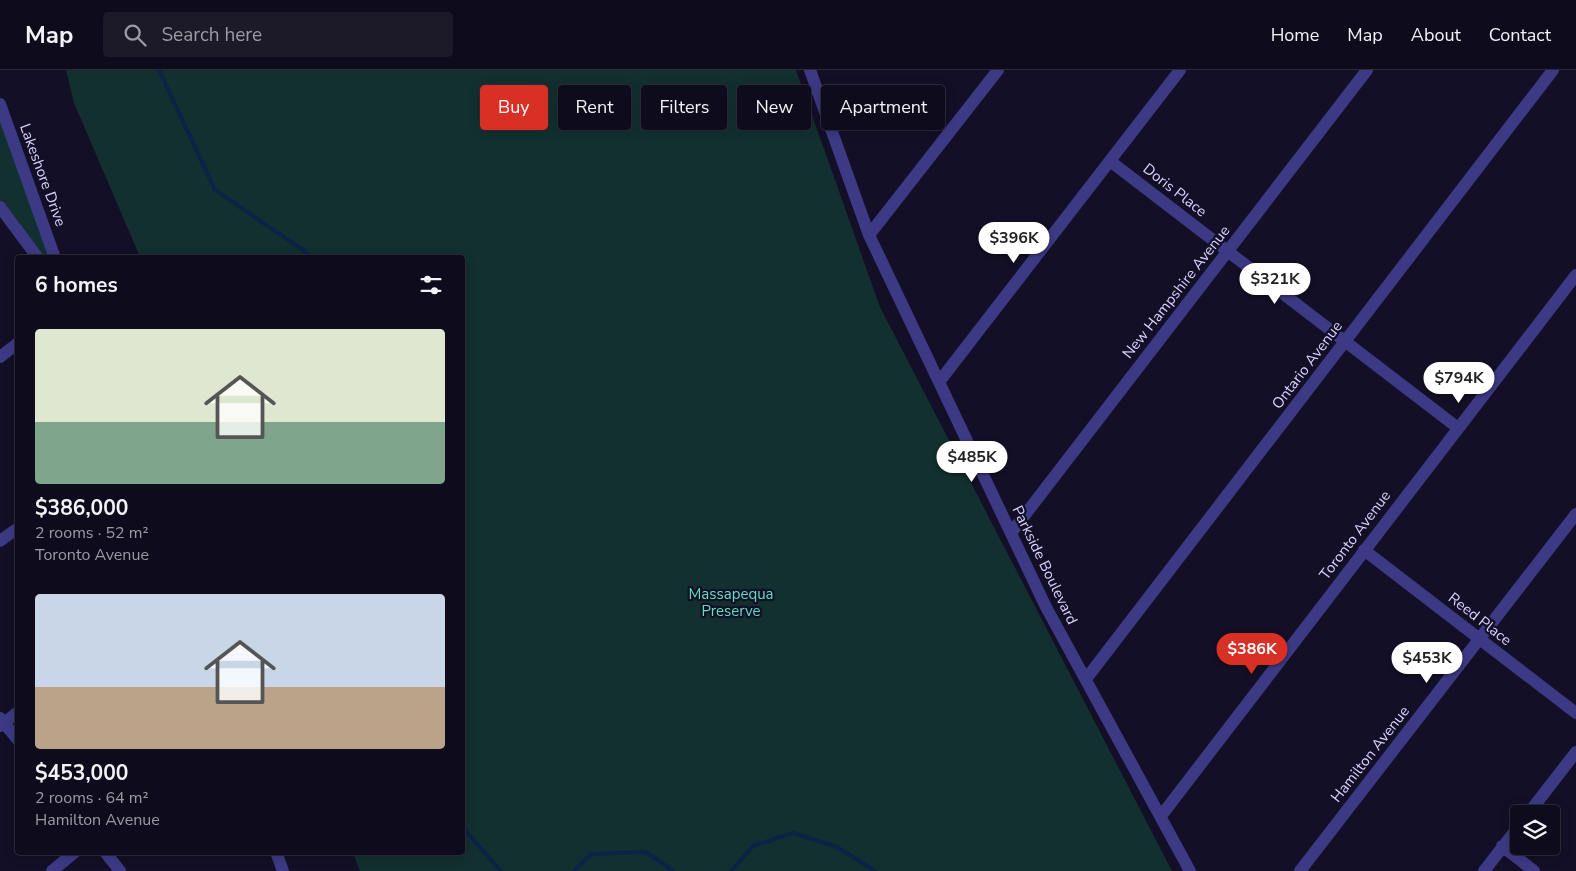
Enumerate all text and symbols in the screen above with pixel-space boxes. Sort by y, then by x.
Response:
search box [103,12,453,57]
text: Map [25,19,73,51]
icon: search [121,21,149,49]
text: Search here [161,22,262,48]
text: Home [1271,23,1319,47]
text: Map [1347,23,1383,47]
text: About [1411,23,1461,47]
text: Contact [1489,23,1551,47]
chip: Buy [480,85,548,130]
chip: Rent [558,85,631,130]
chip: Filters [641,85,727,130]
chip: New [737,85,811,130]
chip: Apartment [821,85,945,130]
street label: Lakeshore Drive [15,121,71,229]
street label: Doris Place [1139,159,1211,221]
street label: New Hampshire Avenue [1118,221,1234,363]
pin: $396K [979,222,1049,264]
text: $396K [989,227,1039,249]
pin: $321K [1240,262,1310,305]
text: $321K [1250,268,1300,290]
text: 6 homes [35,271,118,299]
icon: filters [417,271,445,299]
street label: Ontario Avenue [1267,317,1347,413]
icon: home [195,362,285,452]
pin: $794K [1424,362,1494,404]
text: $794K [1434,367,1484,389]
pin: $485K [937,440,1007,483]
text: $485K [947,446,997,468]
street label: Toronto Avenue [1315,486,1395,584]
text: $386,000 [35,494,128,522]
street label: Parkside Boulevard [1008,502,1082,628]
text: 2 rooms · 52 m² [35,522,148,544]
text: Toronto Avenue [35,544,149,566]
park label: Massapequa Preserve [689,584,774,621]
street label: Reed Place [1444,588,1516,650]
icon: home [195,627,285,717]
pin: $386K [1217,632,1287,675]
text: $386K [1227,638,1277,660]
pin: $453K [1392,642,1462,684]
text: $453K [1402,647,1452,669]
street label: Hamilton Avenue [1326,702,1414,806]
text: $453,000 [35,759,128,787]
text: 2 rooms · 64 m² [35,787,148,809]
map controls [1510,805,1560,855]
button: layers [1510,805,1560,855]
text: Hamilton Avenue [35,809,160,831]

